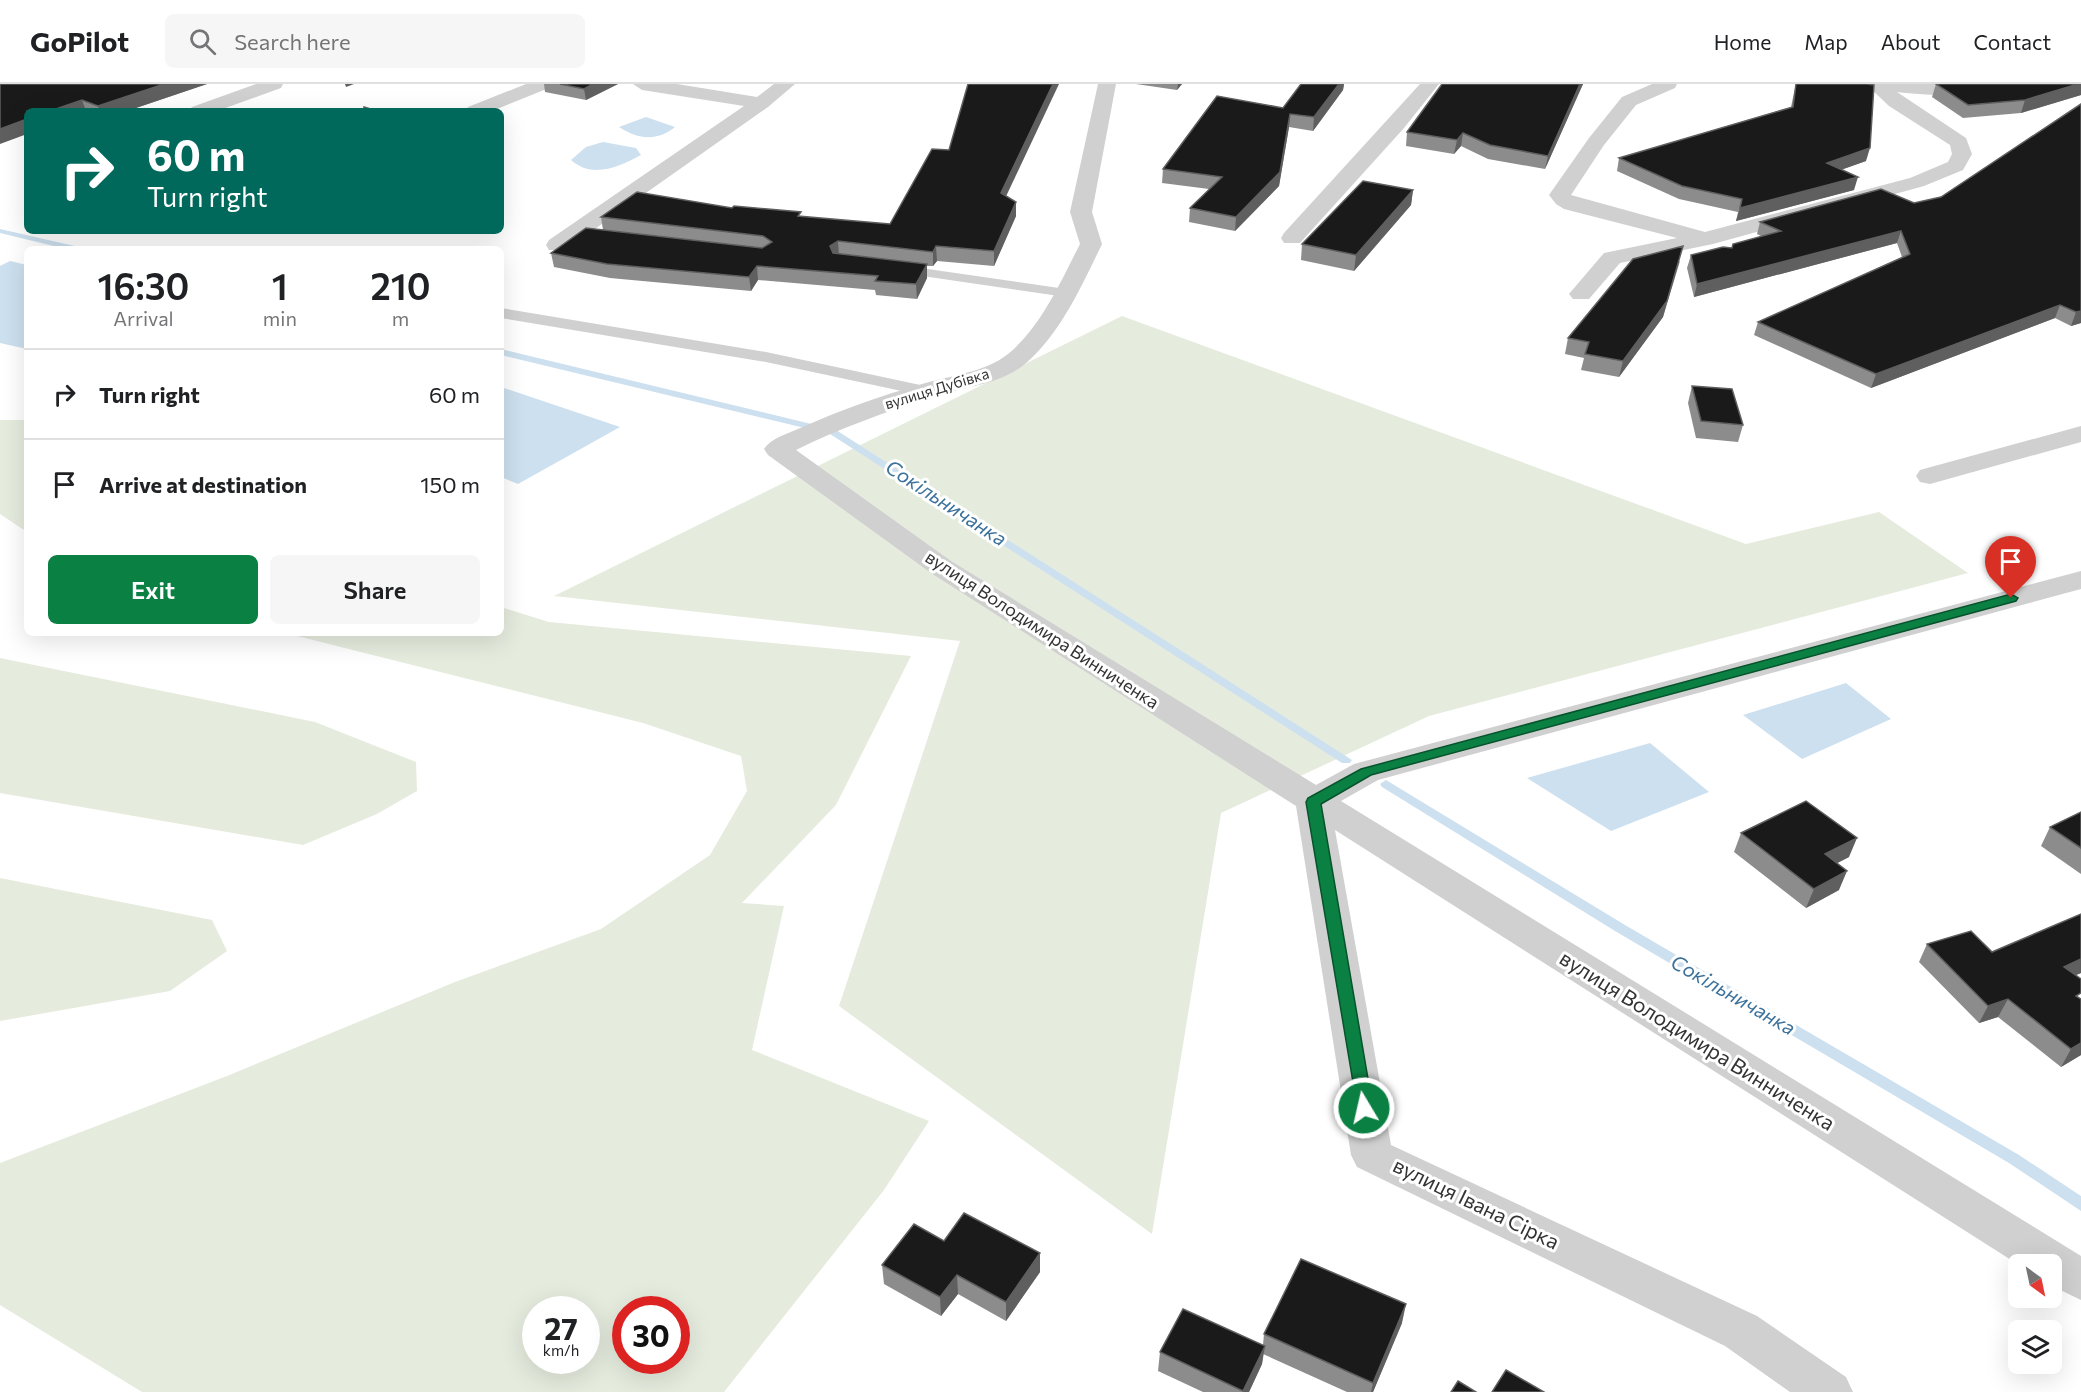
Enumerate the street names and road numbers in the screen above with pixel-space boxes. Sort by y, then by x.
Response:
street label: вулиця Дубівка [882,364,991,412]
street label: вулиця Володимира Винниченка [922,545,1163,713]
street label: вулиця Володимира Винниченка [1556,944,1840,1135]
street label: вулиця Івана Сірка [1390,1152,1564,1254]

